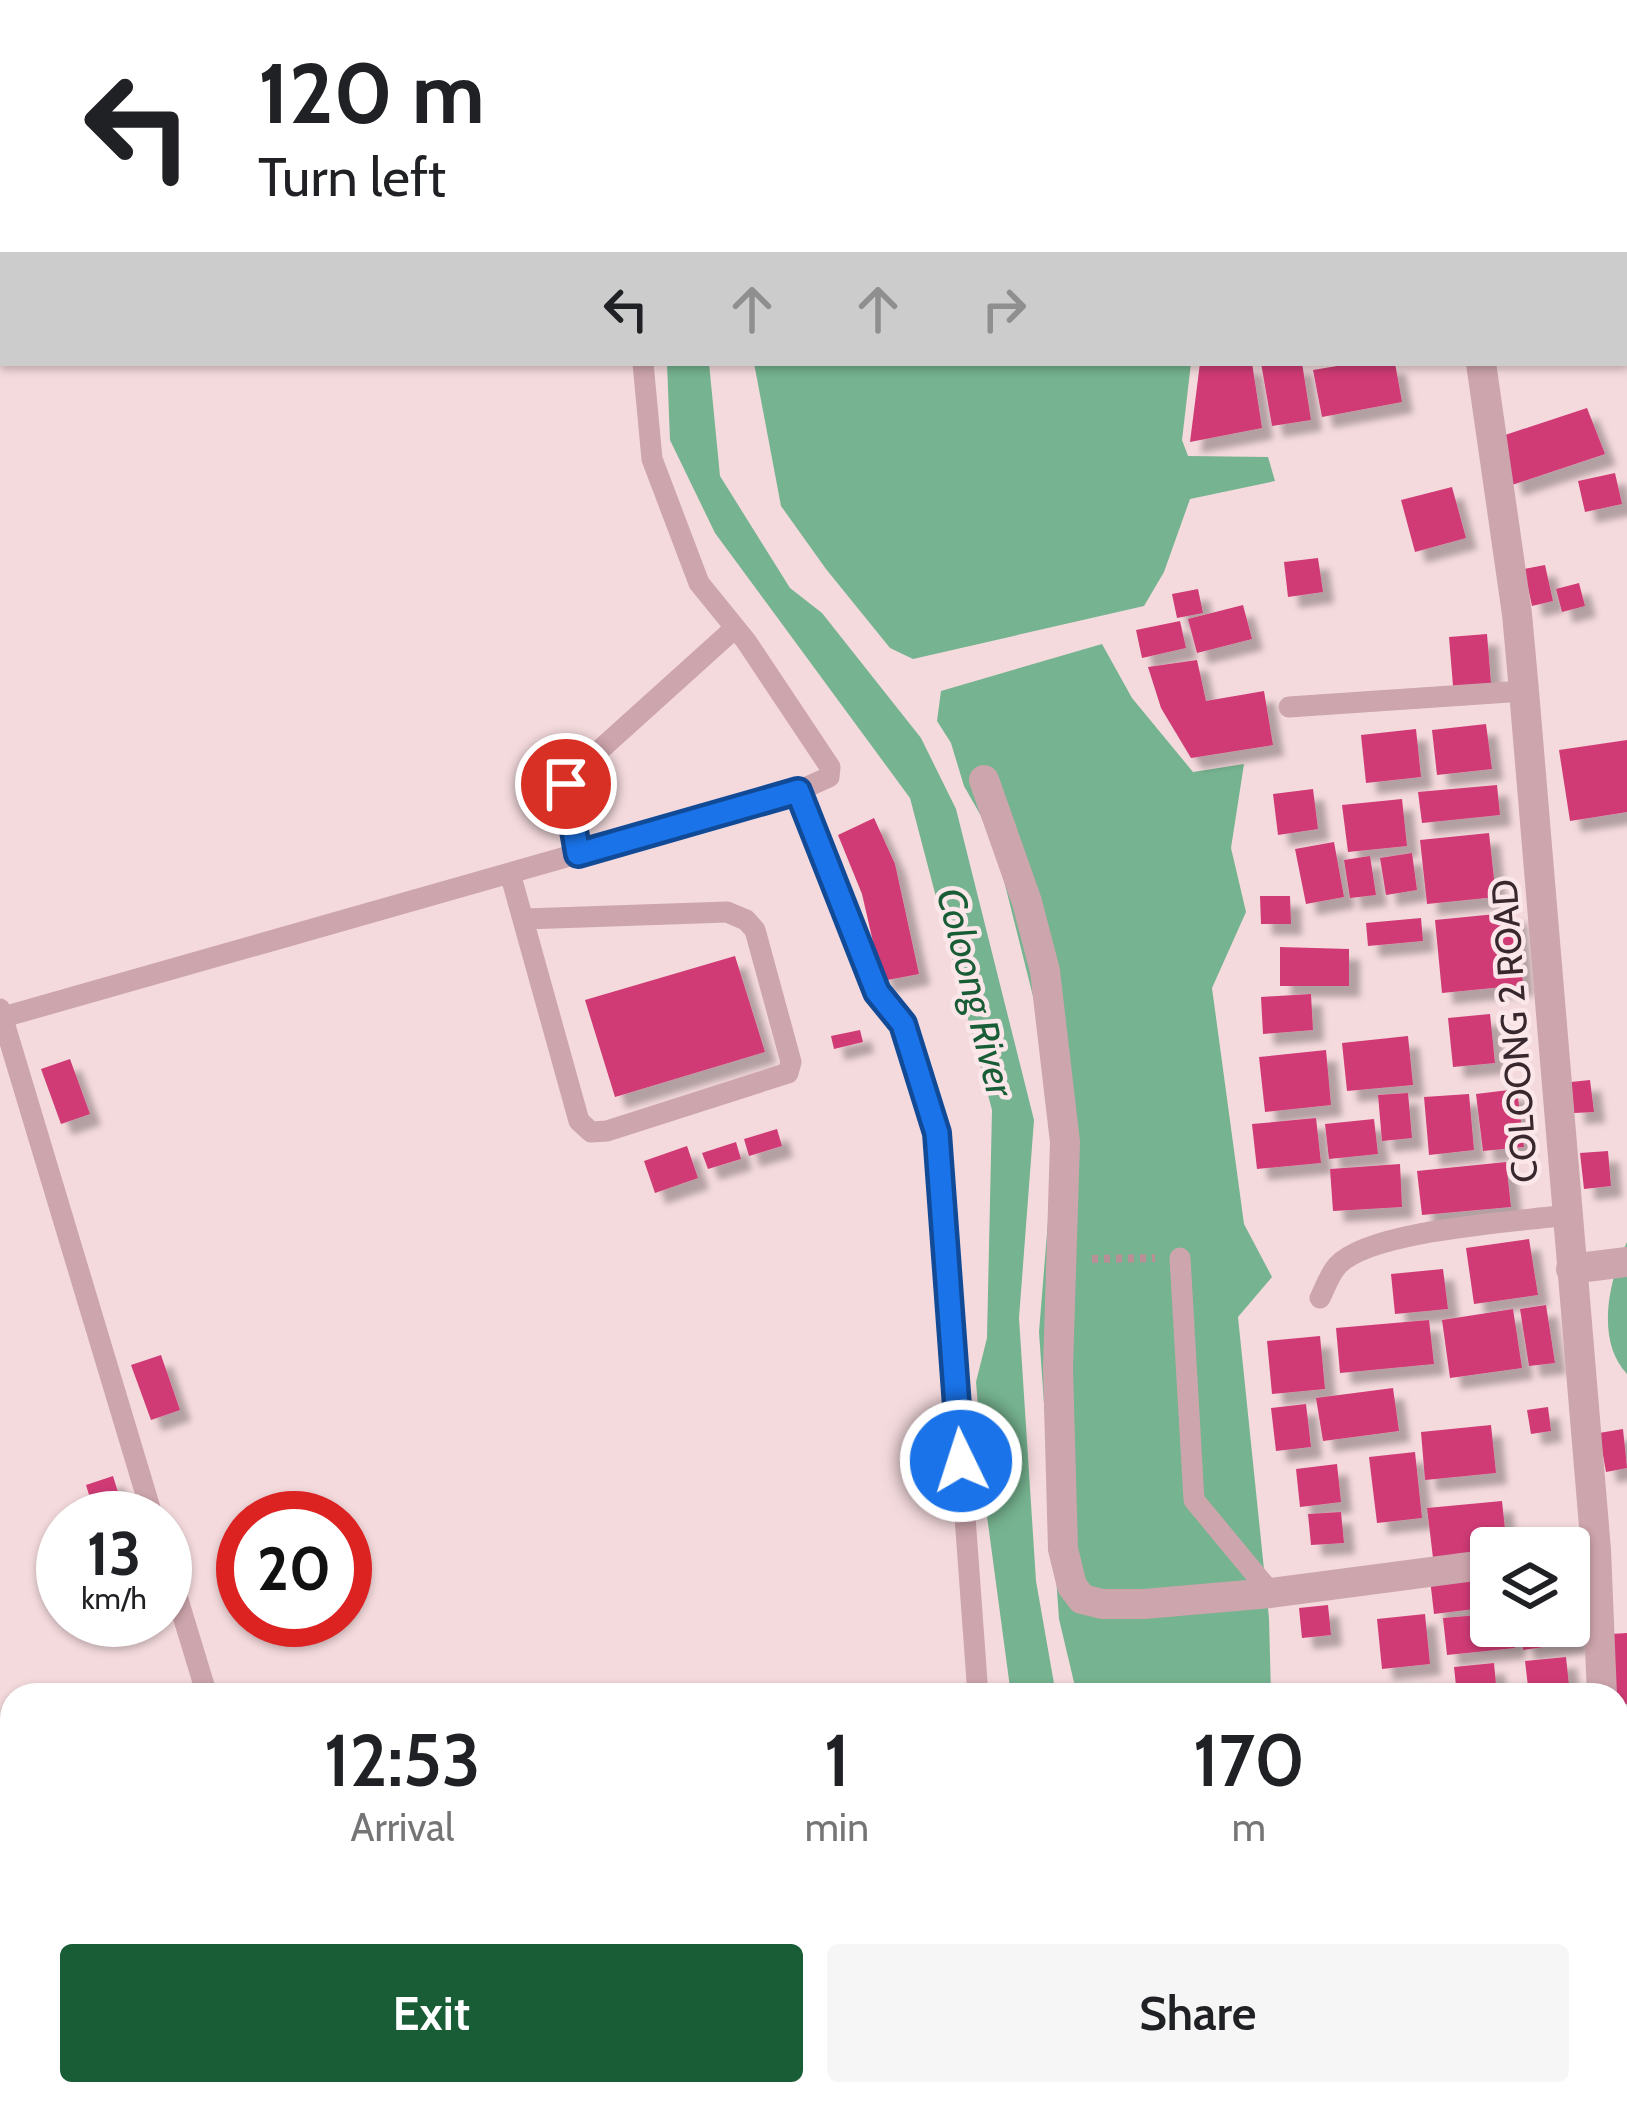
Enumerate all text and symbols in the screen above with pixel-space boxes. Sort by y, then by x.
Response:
text: 120 m [258,42,485,144]
icon: left [60,48,216,204]
text: Turn left [258,144,446,210]
icon: left [593,276,659,342]
icon: ahead [719,276,785,342]
icon: ahead [845,276,911,342]
icon: right [971,276,1037,342]
pin [515,733,617,835]
icon: arrive [533,751,599,817]
street label: COLOONG 2 ROAD [1481,878,1547,1184]
water label: Coloong River [927,883,1026,1103]
position arrow [898,1398,1024,1524]
speed limit sign: 20 [216,1491,372,1647]
text: 13 [87,1517,141,1590]
map controls [1470,1527,1590,1647]
button: layers [1470,1527,1590,1647]
text: km/h [81,1580,147,1617]
text: 12:53 [324,1717,481,1804]
text: 1 [824,1717,850,1804]
text: 170 [1193,1717,1305,1804]
text: Arrival [350,1803,454,1851]
text: min [805,1803,869,1851]
text: m [1232,1803,1266,1851]
button: Exit [60,1944,803,2082]
button: Share [827,1944,1569,2082]

